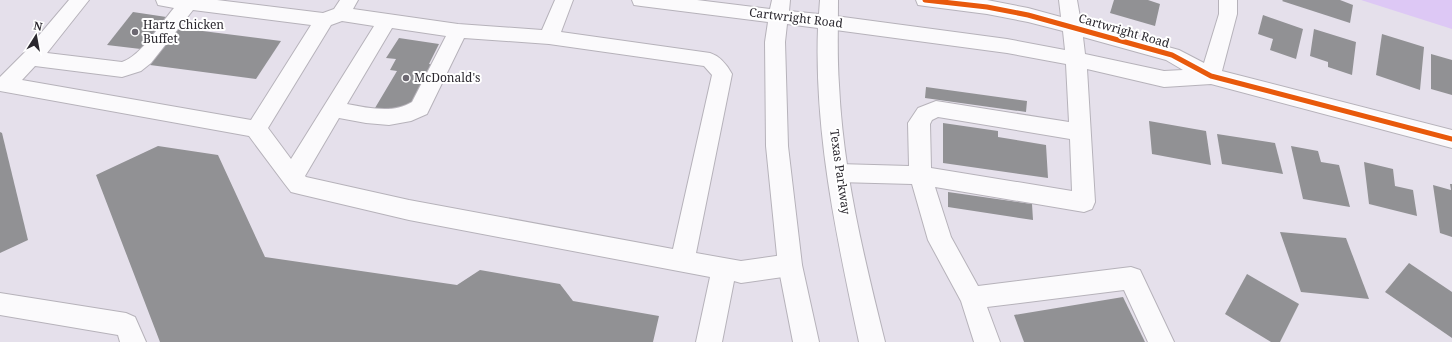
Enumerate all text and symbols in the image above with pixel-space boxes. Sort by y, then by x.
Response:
street label: Cartwright Road [748,3,844,32]
street label: Cartwright Road [1077,9,1172,52]
north arrow [16,16,56,56]
place label: Hartz Chicken Buffet [143,16,224,47]
text: N [32,18,44,34]
marker: Hartz Chicken Buffet [130,27,140,37]
place label: McDonald's [414,69,480,86]
marker: McDonald's [401,73,411,83]
street label: Texas Parkway [826,128,855,216]

